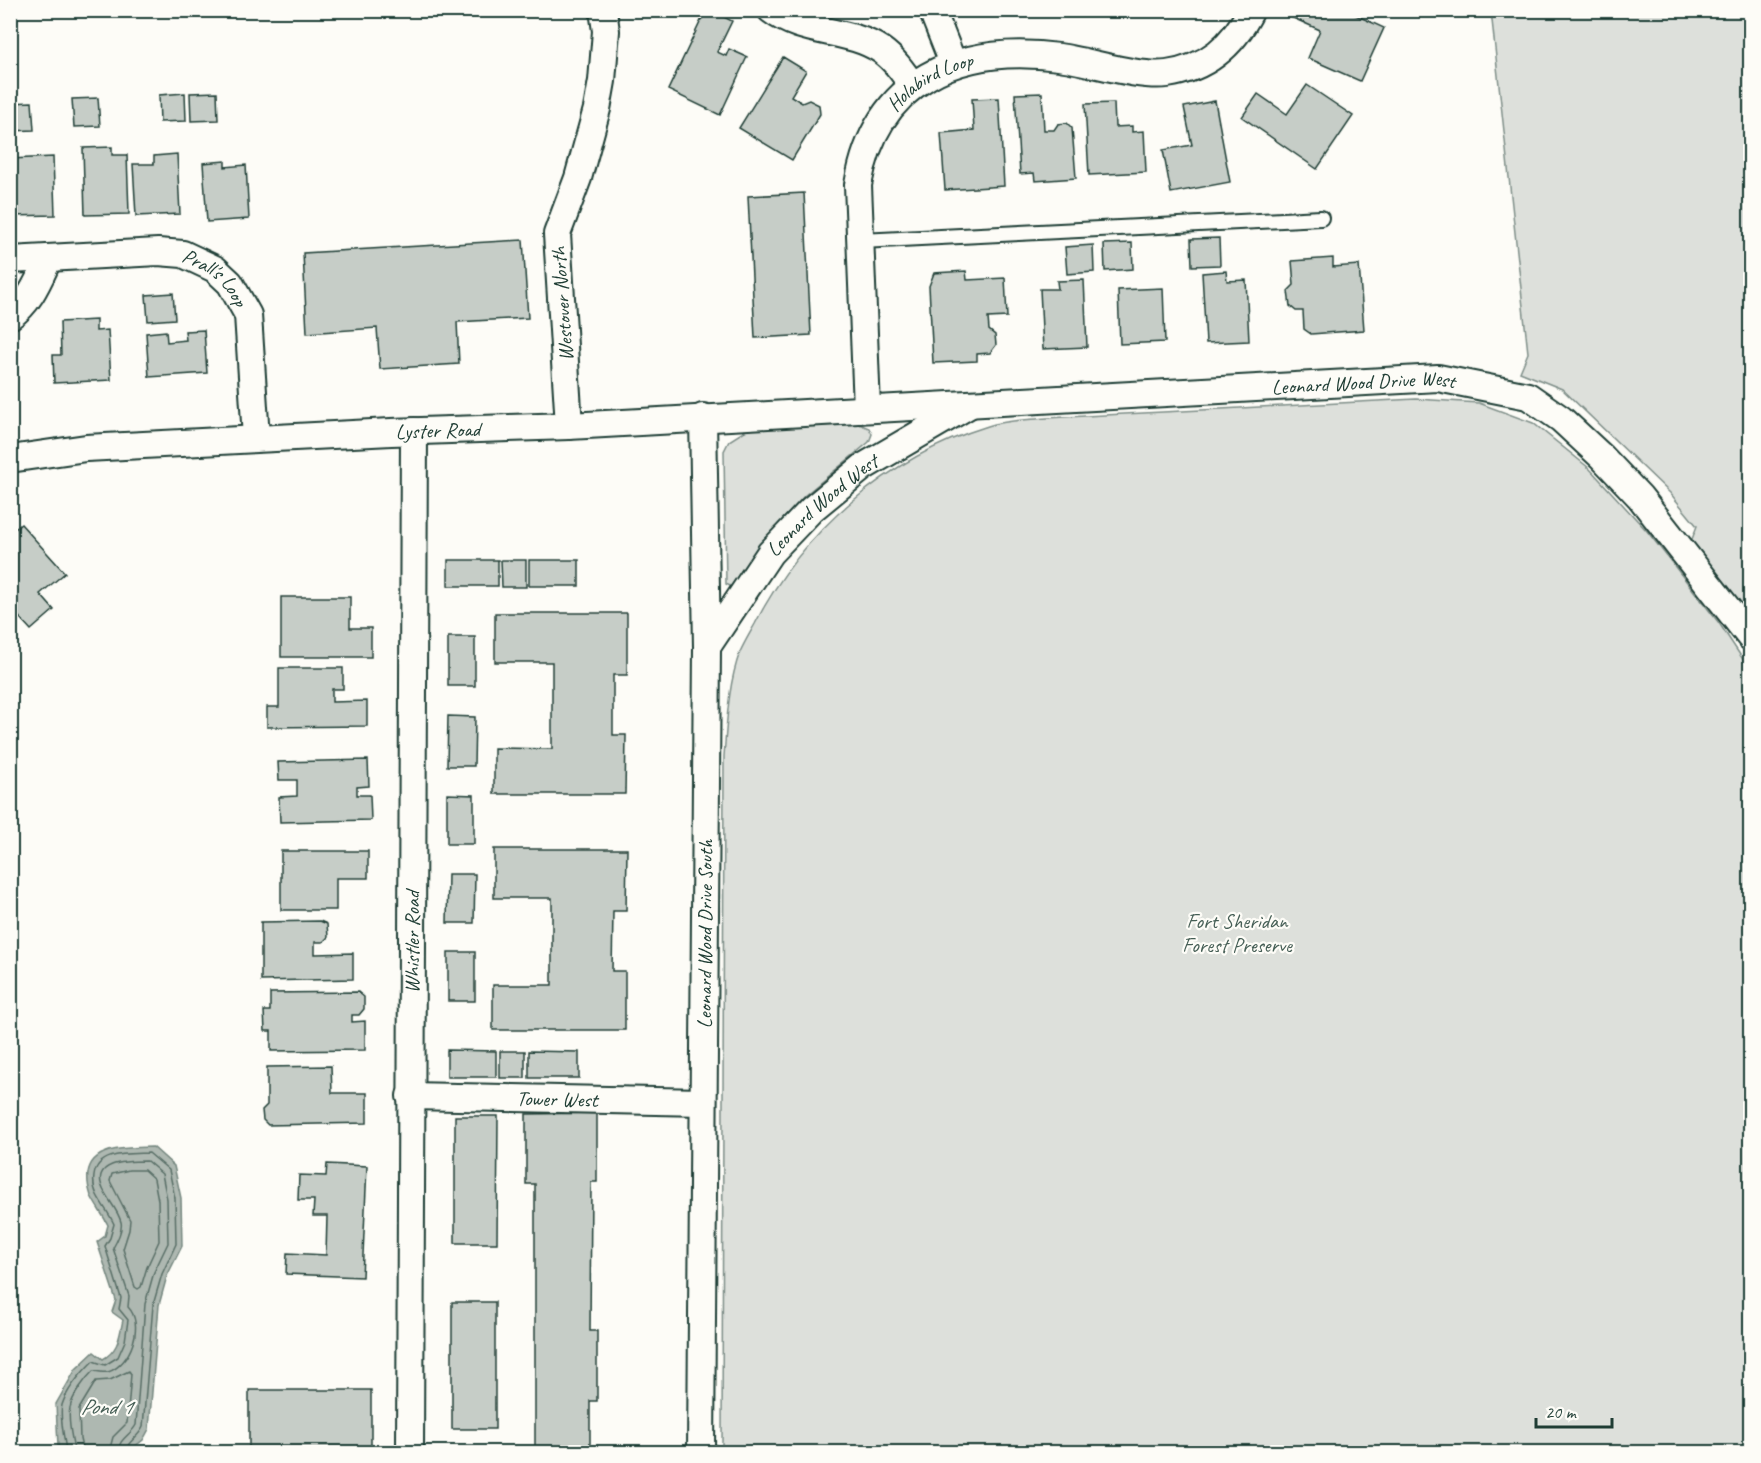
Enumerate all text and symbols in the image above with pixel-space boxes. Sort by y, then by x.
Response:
street label: Holabird Loop [881,47,976,117]
street label: Prall's Loop [178,243,254,312]
street label: Westover North [545,245,579,362]
street label: Leonard Wood Drive West [1271,365,1460,400]
street label: Lyster Road [395,416,484,445]
street label: Leonard Wood West [761,447,885,562]
street label: Leonard Wood Drive South [691,838,719,1028]
street label: Whistler Road [399,888,425,993]
park label: Fort Sheridan Forest Preserve [1182,908,1293,958]
street label: Tower West [516,1085,600,1113]
scale bar [1536,1391,1612,1429]
water label: Pond 1 [80,1393,136,1421]
text: 20 m [1545,1401,1578,1423]

